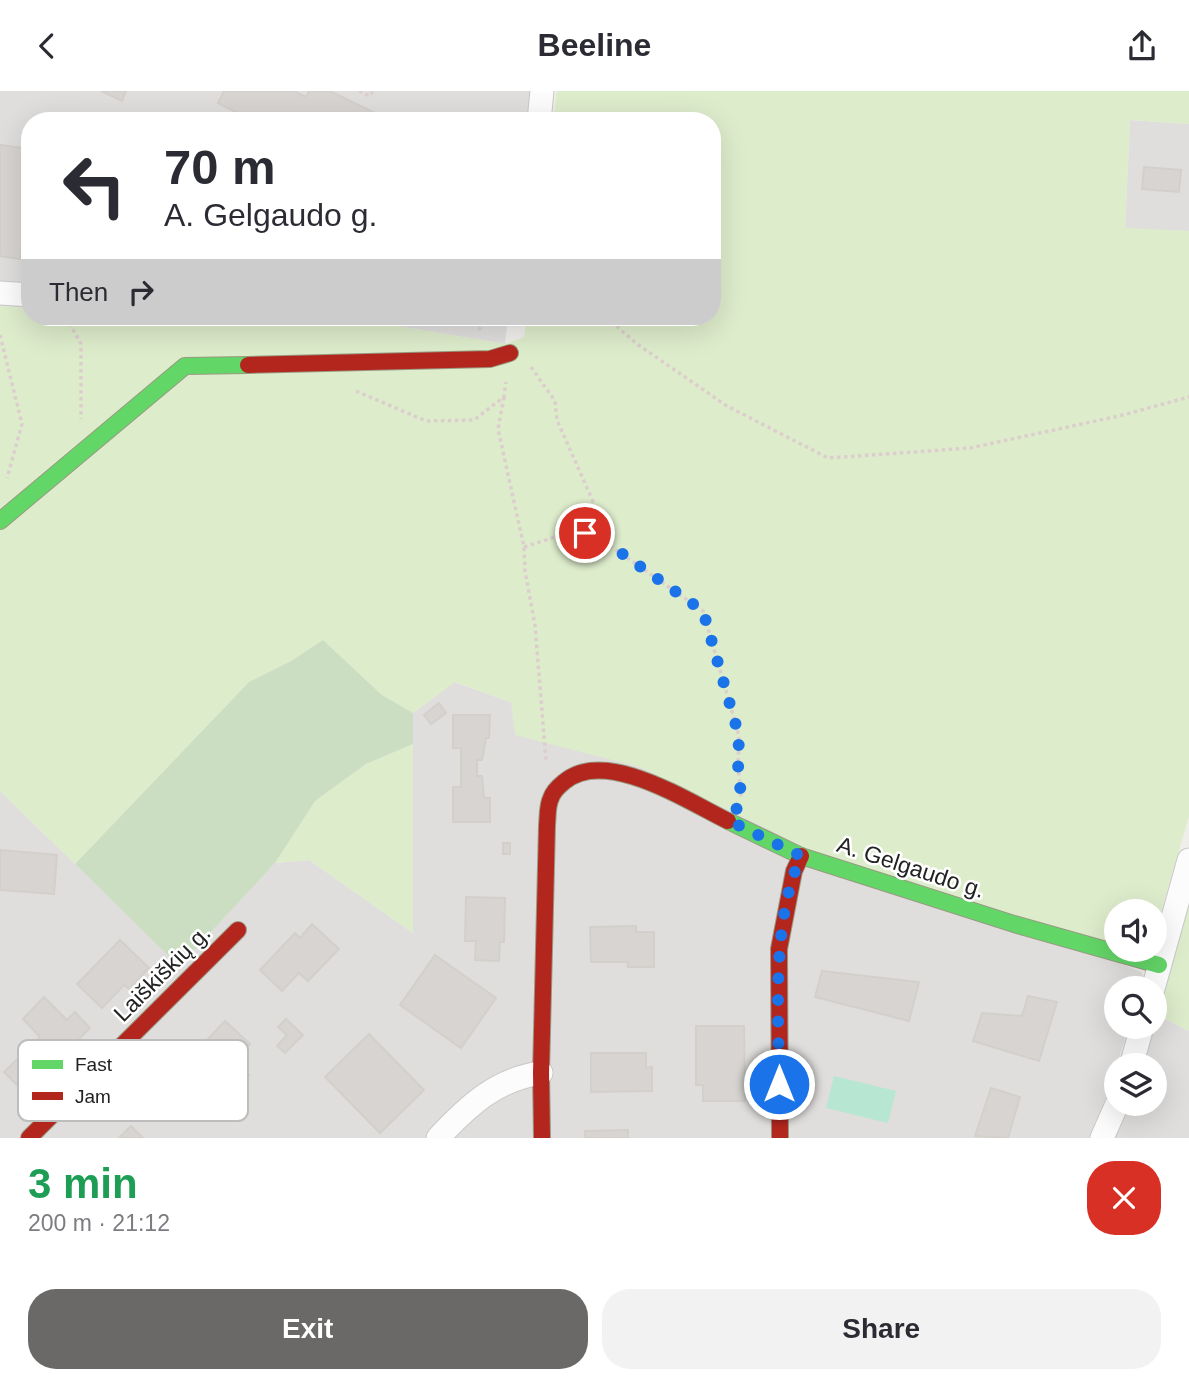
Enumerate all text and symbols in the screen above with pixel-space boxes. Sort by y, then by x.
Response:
icon: back [28,27,66,65]
text: Beeline [538,27,651,63]
icon: share [1123,27,1161,65]
icon: left [49,140,140,231]
text: 70 m [164,140,276,194]
text: A. Gelgaudo g. [164,197,377,233]
icon: right [122,273,160,311]
text: Then [49,277,108,307]
pin [555,503,615,563]
icon: arrive [566,514,604,552]
street label: A. Gelgaudo g. [834,831,988,903]
map controls [1104,899,1167,1116]
button: sound [1104,899,1167,962]
street label: Laiškiškių g. [109,920,215,1026]
button: search [1104,976,1167,1039]
legend [18,1040,248,1121]
position arrow [742,1047,816,1121]
button: layers [1104,1053,1167,1116]
text: Fast [75,1054,113,1075]
text: Jam [75,1086,111,1107]
text: 3 min [28,1160,138,1207]
button: close [1087,1161,1161,1235]
text: 200 m · 21:12 [28,1210,170,1236]
button: Exit [28,1289,588,1369]
button: Share [602,1289,1161,1369]

